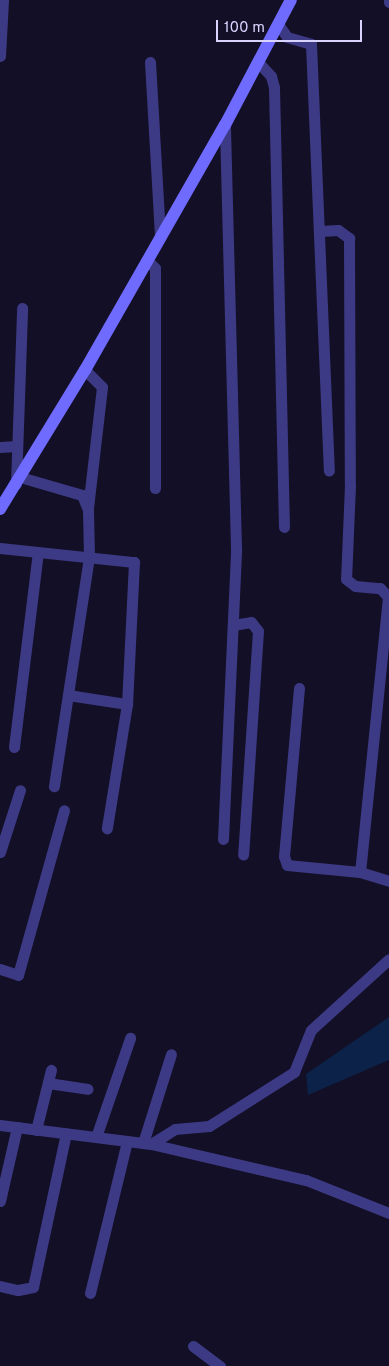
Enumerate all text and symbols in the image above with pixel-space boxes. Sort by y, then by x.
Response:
scale bar [219,10,365,42]
text: 100 m [224,19,265,38]

